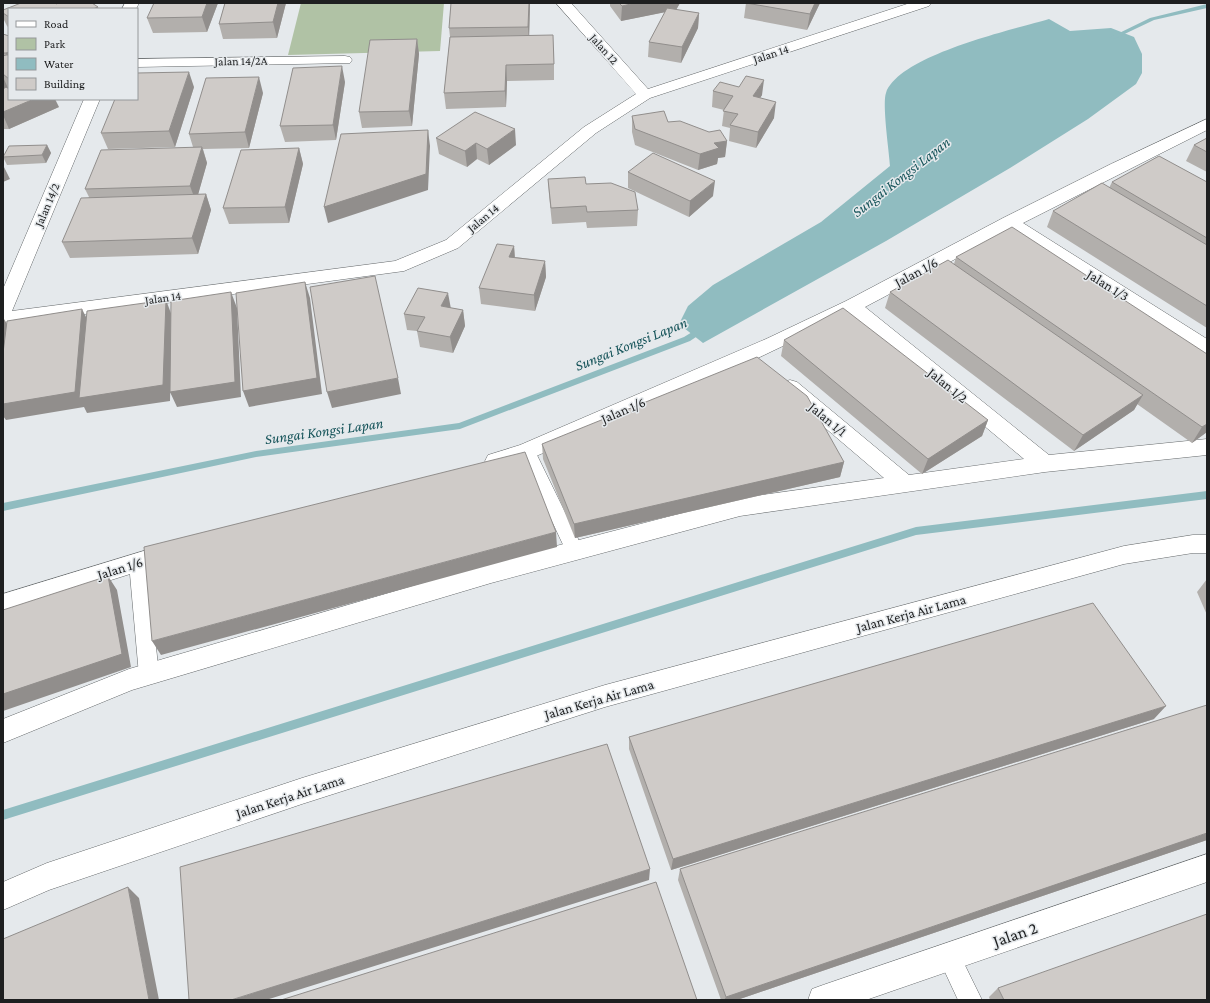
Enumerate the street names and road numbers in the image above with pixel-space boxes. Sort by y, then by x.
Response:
street label: Jalan 12 [586,30,622,67]
street label: Jalan 14 [750,42,791,67]
street label: Jalan 14/2A [213,54,268,68]
street label: Jalan 14/2 [31,181,63,230]
street label: Jalan 14 [464,201,502,236]
street label: Jalan 1/6 [890,254,940,291]
street label: Jalan 1/3 [1082,265,1132,304]
street label: Jalan 14 [143,289,182,308]
street label: Jalan 1/2 [923,363,971,406]
street label: Jalan 1/6 [597,394,648,427]
street label: Jalan 1/1 [804,397,850,440]
street label: Jalan 1/6 [93,554,145,583]
street label: Jalan Kerja Air Lama [852,591,968,637]
street label: Jalan Kerja Air Lama [541,676,656,724]
street label: Jalan Kerja Air Lama [232,771,347,823]
street label: Jalan 2 [989,918,1040,952]

